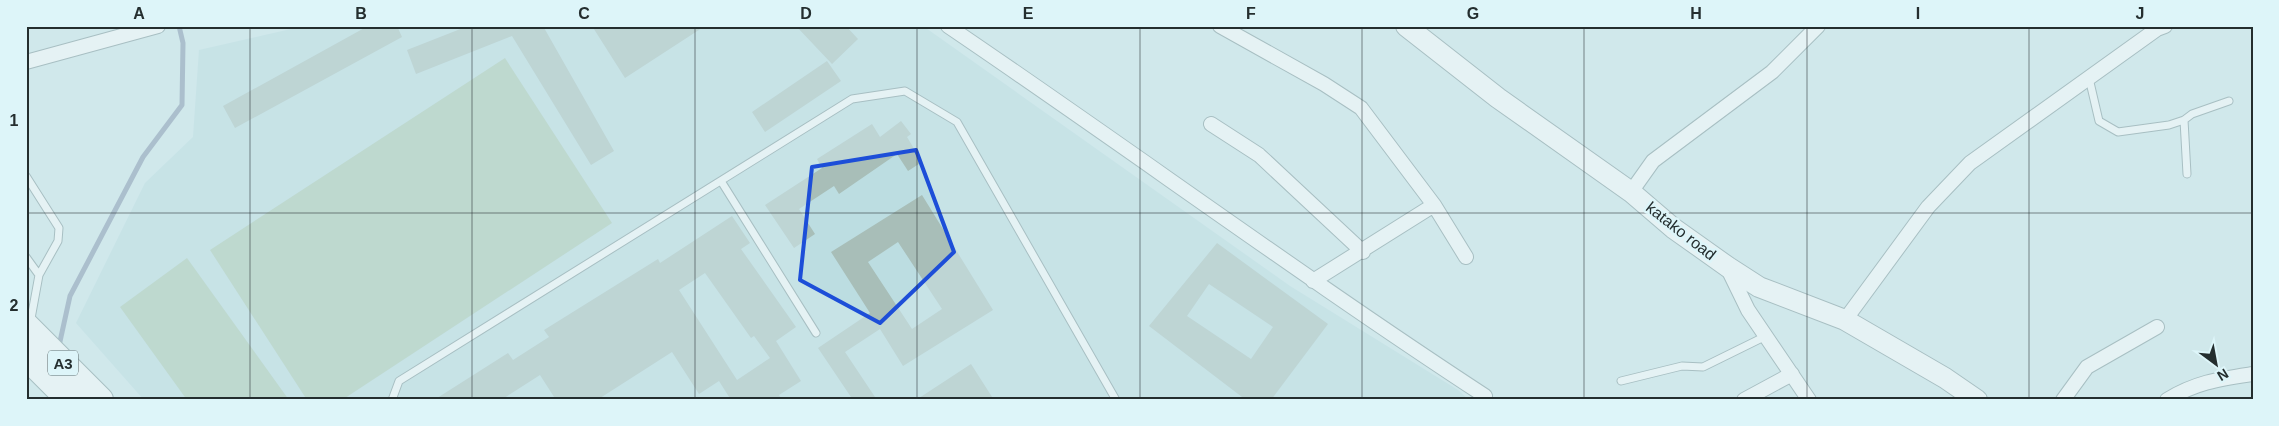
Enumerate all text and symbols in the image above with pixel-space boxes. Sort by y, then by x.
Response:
text: A [133,5,145,22]
text: B [355,5,367,22]
text: C [578,5,590,22]
text: D [800,5,812,22]
text: E [1023,5,1034,22]
text: F [1246,5,1256,22]
text: G [1467,5,1479,22]
text: H [1690,5,1702,22]
text: I [1916,5,1920,22]
text: J [2136,5,2144,22]
text: 1 [10,112,19,129]
street label: katako road [1643,199,1719,263]
text: 2 [10,297,19,314]
north arrow [2192,338,2242,388]
road number: A3 [48,350,78,376]
text: N [2214,366,2231,384]

